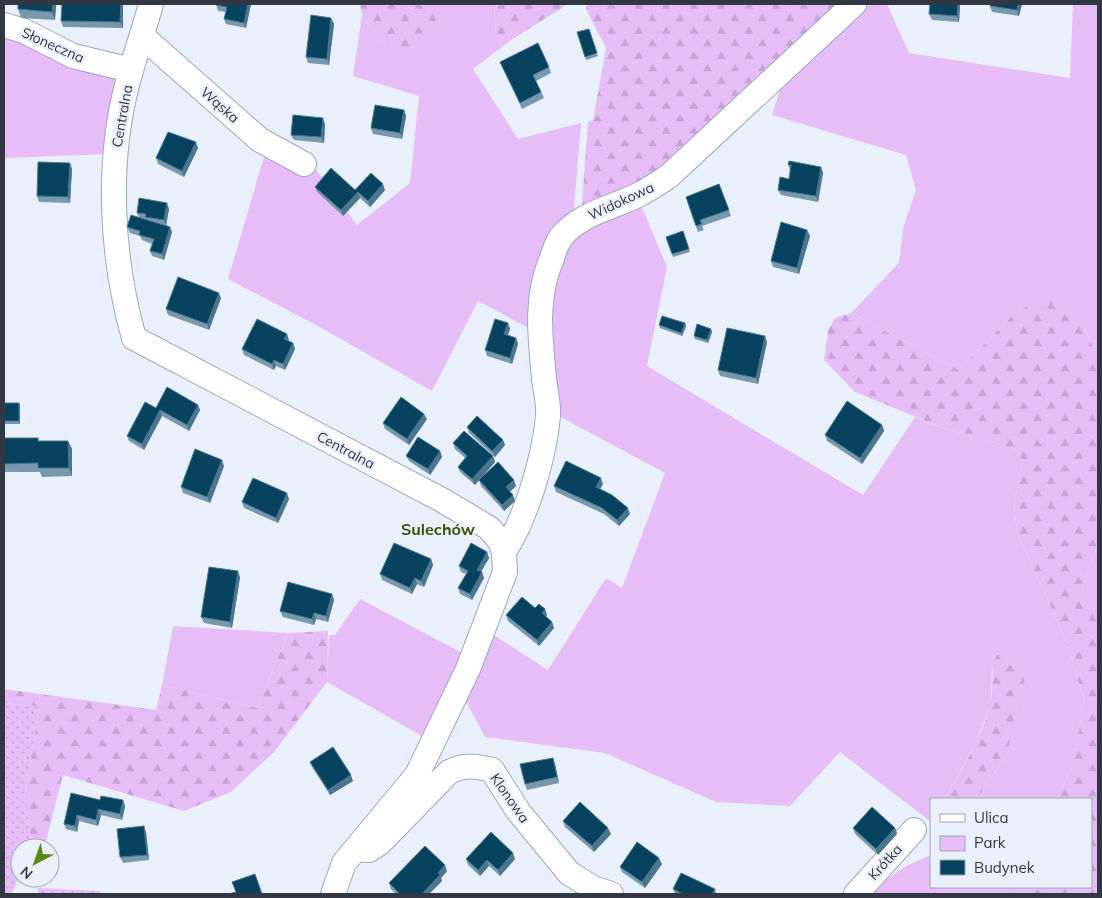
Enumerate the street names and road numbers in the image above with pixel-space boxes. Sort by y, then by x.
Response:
street label: Słoneczna [19,23,87,67]
street label: Centralna [108,83,136,149]
street label: Wąska [197,83,243,127]
street label: Widokowa [585,178,657,224]
street label: Centralna [314,427,378,473]
street label: Klonowa [486,770,534,826]
street label: Krótka [864,840,906,884]

